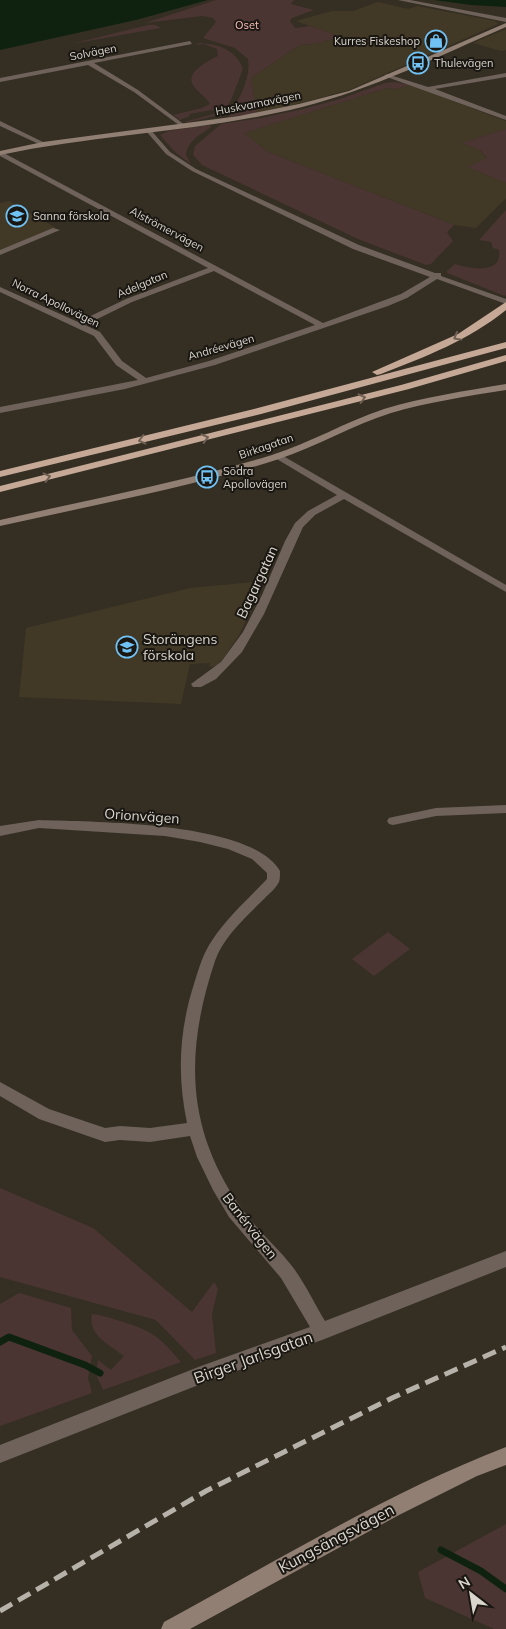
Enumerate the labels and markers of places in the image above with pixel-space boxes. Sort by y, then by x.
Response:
shop icon: Kurres Fiskeshop [424,29,448,53]
place label: Kurres Fiskeshop [334,34,420,48]
bus stop icon: Thulevägen [406,51,430,75]
place label: Thulevägen [434,56,493,70]
school or university icon: Sanna förskola [5,204,29,228]
place label: Sanna förskola [33,209,109,223]
place label: Södra Apollovägen [223,464,287,491]
bus stop icon: Södra Apollovägen [195,465,219,489]
place label: Storängens förskola [143,630,217,664]
school or university icon: Storängens förskola [115,635,139,659]

